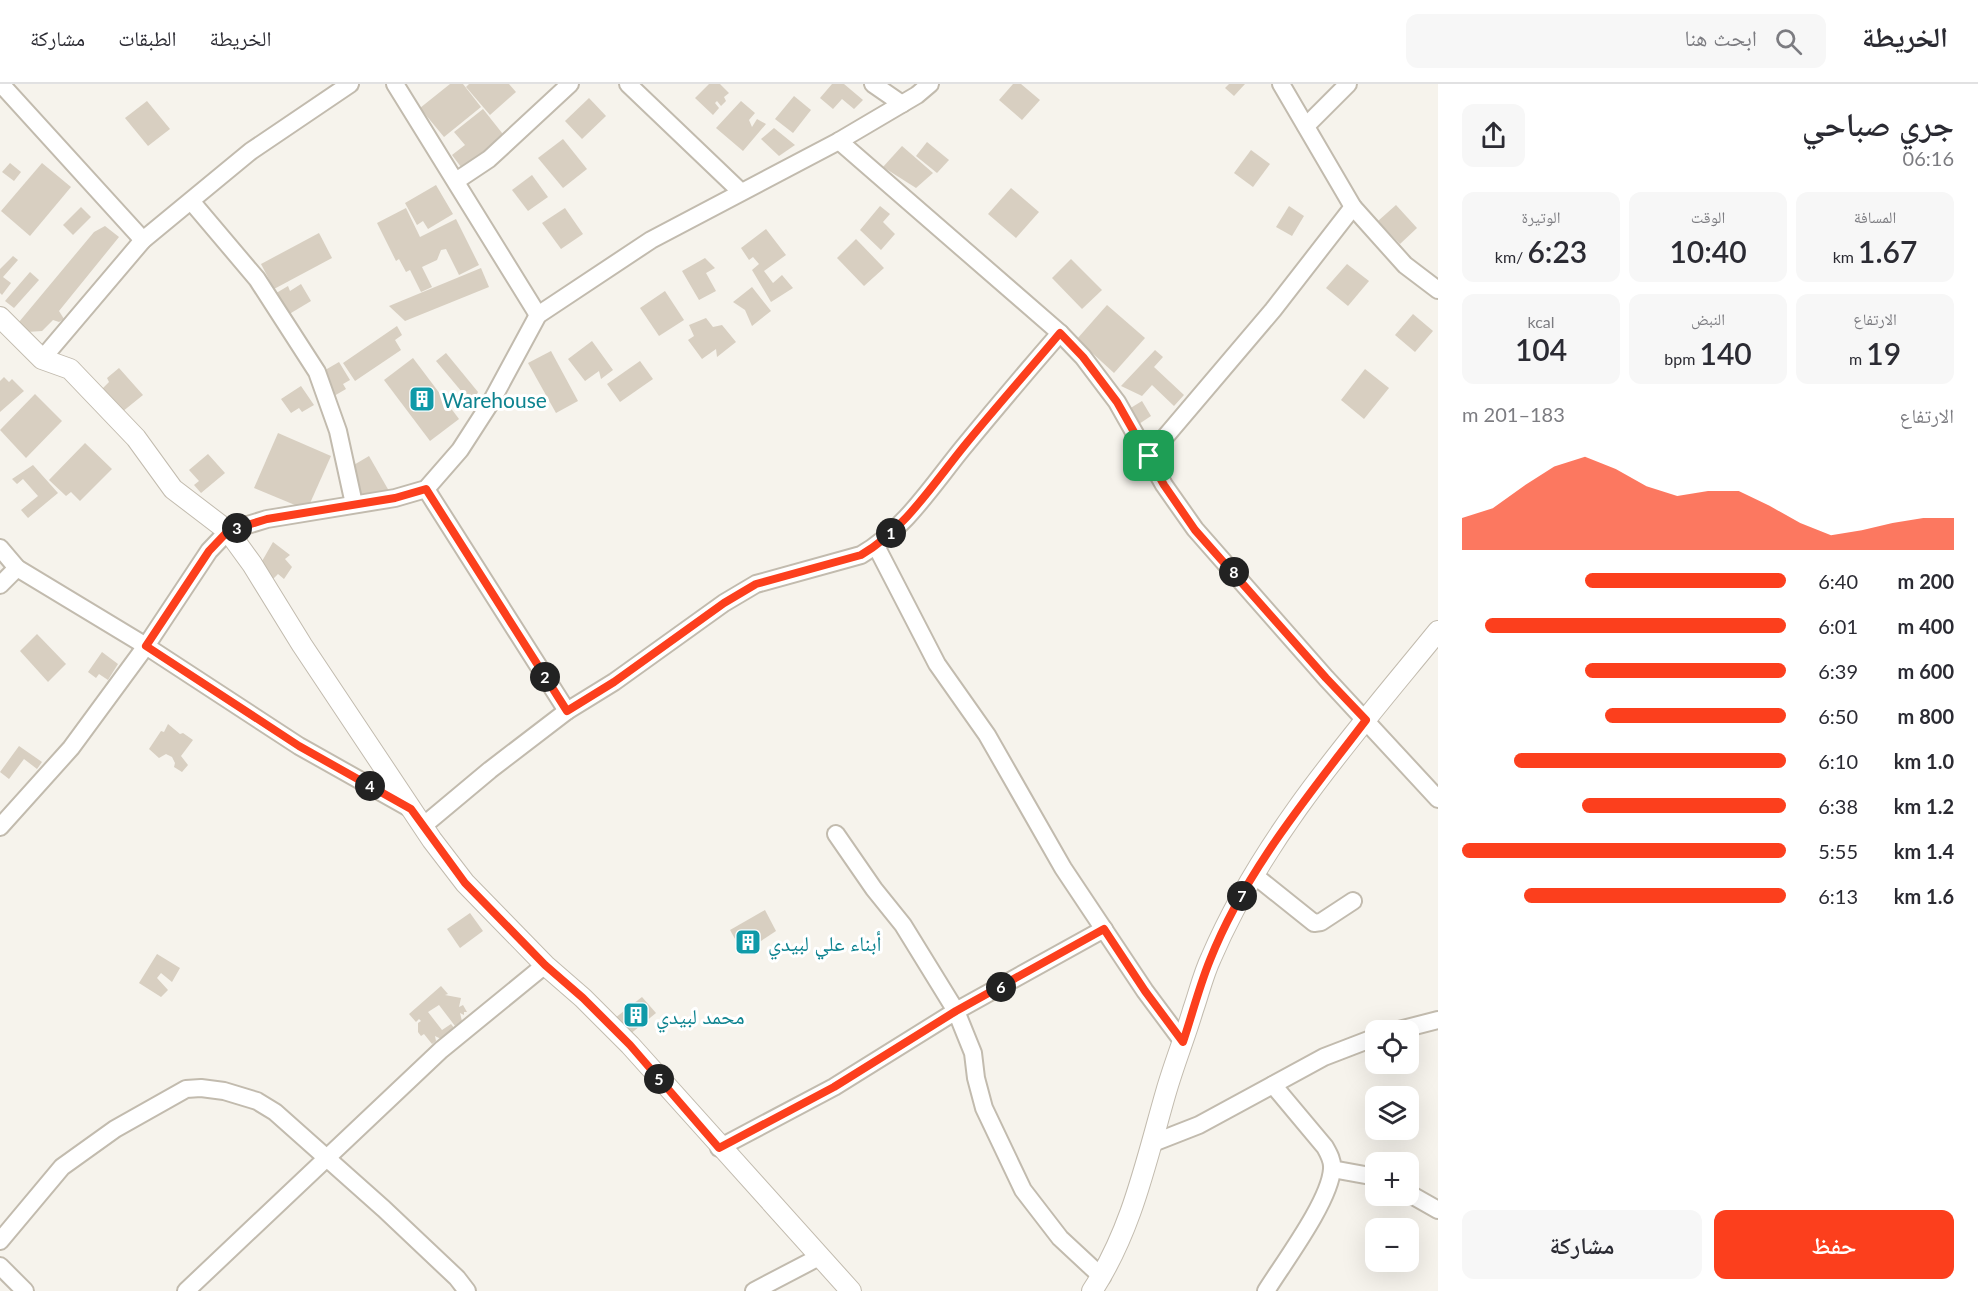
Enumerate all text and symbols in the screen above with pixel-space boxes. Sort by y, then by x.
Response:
search box [1406,14,1826,68]
text: الخريطة [1862,19,1948,53]
text: ابحث هنا [1684,24,1757,51]
text: مشاركة [30,25,85,50]
text: الطبقات [118,25,177,50]
text: الخريطة [210,25,271,50]
icon: search [1772,25,1805,58]
text: جري صباحي [1802,103,1954,143]
button: share [1462,104,1525,167]
text: 06:16 [1903,146,1954,170]
text: الوتيرة [1522,207,1560,226]
text: الوقت [1691,207,1725,226]
text: المسافة [1854,207,1896,226]
text: 6:23 [1527,233,1587,269]
text: 10:40 [1669,233,1747,269]
text: 1.67 [1858,233,1917,269]
text: /km [1495,247,1527,266]
text: km [1833,247,1858,266]
text: النبض [1691,309,1725,328]
text: الارتفاع [1853,309,1897,328]
text: kcal [1527,312,1555,331]
text: 104 [1515,331,1567,367]
text: 140 [1700,335,1752,371]
text: 19 [1866,335,1901,371]
text: bpm [1664,349,1700,368]
text: m [1849,349,1866,368]
building icon: Warehouse [407,384,437,414]
place label: Warehouse [442,387,547,412]
text: 183–201 m [1462,402,1565,426]
text: الارتفاع [1899,403,1954,427]
pin [1123,430,1174,481]
icon: arrive [1132,439,1165,472]
pin: 3 [222,513,252,543]
text: 3 [232,518,242,537]
pin: 1 [876,518,906,548]
text: 1 [886,523,896,542]
pin: 8 [1219,557,1249,587]
text: 8 [1229,562,1239,581]
text: 6:40 [1818,569,1858,593]
text: 200 m [1898,569,1954,593]
text: 6:01 [1818,614,1858,638]
text: 400 m [1898,614,1954,638]
text: 6:39 [1818,659,1858,683]
text: 600 m [1898,659,1954,683]
pin: 2 [530,662,560,692]
text: 2 [540,667,550,686]
text: 6:50 [1818,704,1858,728]
text: 800 m [1898,704,1954,728]
text: 6:10 [1818,749,1858,773]
text: 1.0 km [1894,749,1954,773]
pin: 4 [355,771,385,801]
text: 4 [365,776,375,795]
text: 6:38 [1818,794,1858,818]
text: 1.2 km [1894,794,1954,818]
text: 5:55 [1818,839,1858,863]
text: 1.4 km [1894,839,1954,863]
pin: 7 [1227,881,1257,911]
text: 6:13 [1818,884,1858,908]
text: 1.6 km [1894,884,1954,908]
text: 7 [1237,886,1247,905]
building icon: أبناء علي لبيدي [733,927,763,957]
place label: أبناء علي لبيدي [768,930,881,960]
pin: 6 [986,972,1016,1002]
text: 6 [996,977,1006,996]
building icon: محمد لبيدي [621,1000,651,1030]
place label: محمد لبيدي [656,1003,745,1033]
map controls [1365,1020,1419,1272]
button: locate [1365,1020,1419,1074]
pin: 5 [644,1064,674,1094]
text: 5 [654,1069,664,1088]
button: layers [1365,1086,1419,1140]
button: + [1365,1152,1419,1206]
button: مشاركة [1462,1210,1702,1279]
button: حفظ [1714,1210,1954,1279]
button: − [1365,1218,1419,1272]

